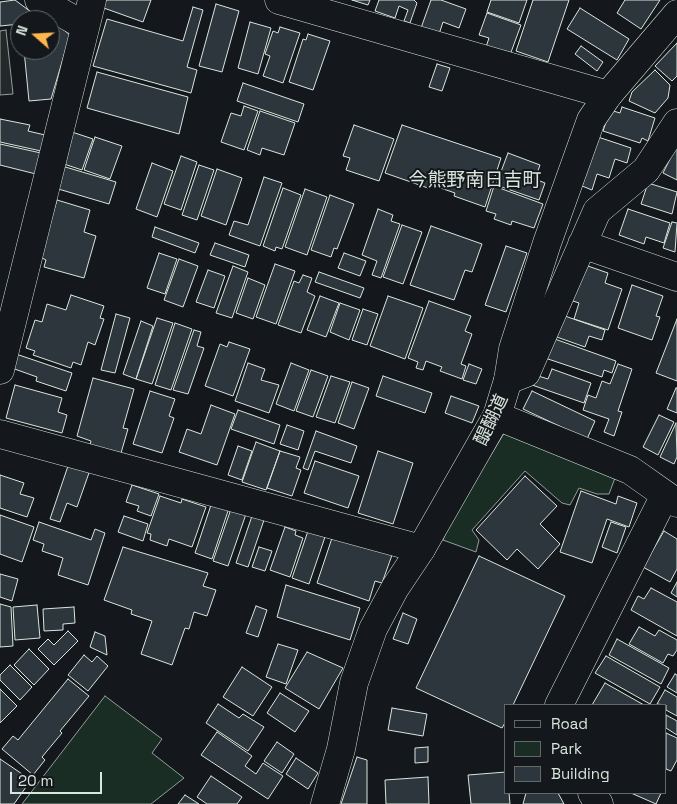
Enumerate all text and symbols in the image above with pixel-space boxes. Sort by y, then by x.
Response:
north arrow [10,10,60,60]
text: N [12,23,32,38]
district label: 今熊野南日吉町 [409,170,541,192]
street label: 醍醐道 [471,391,513,449]
legend [504,704,667,794]
text: Road [551,714,588,733]
text: Park [551,739,582,758]
scale bar [12,762,105,794]
text: Building [551,764,610,783]
text: 20 m [18,771,53,790]

